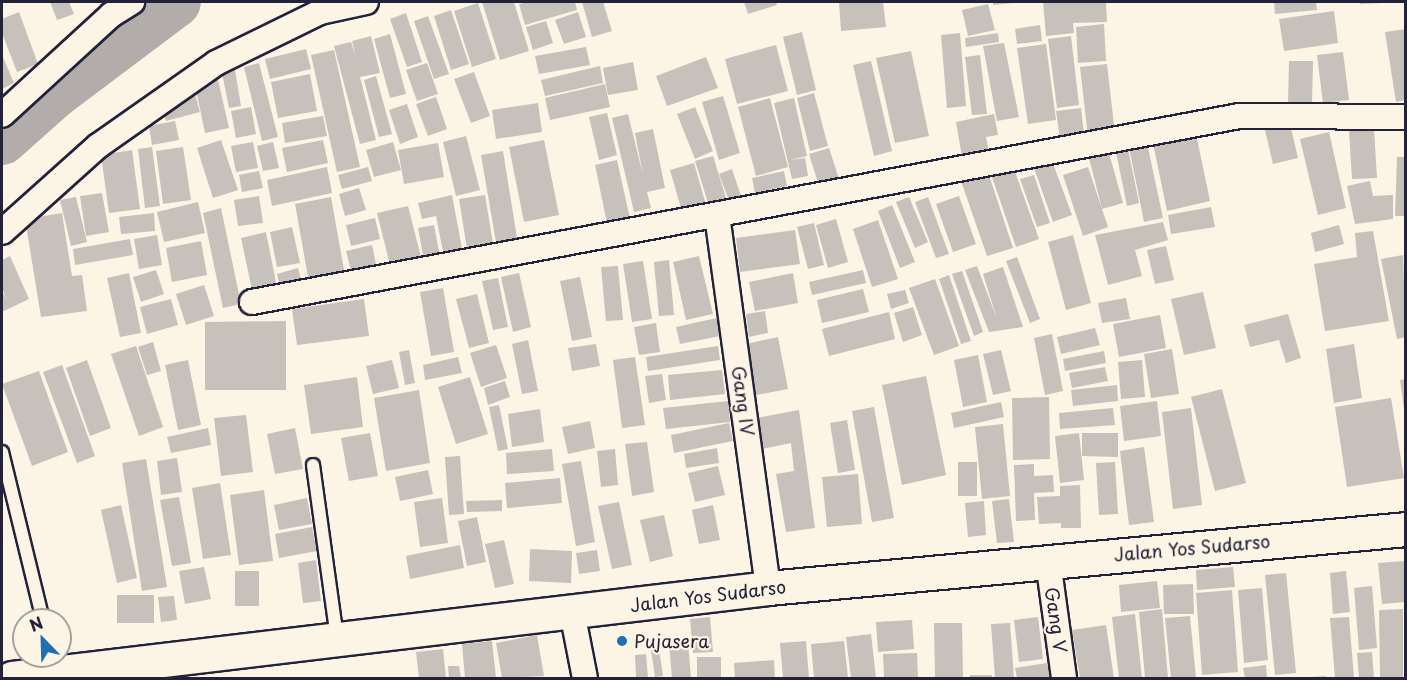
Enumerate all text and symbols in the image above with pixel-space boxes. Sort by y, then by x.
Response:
street label: Gang IV [727,364,759,438]
street label: Jalan Yos Sudarso [1113,530,1271,566]
street label: Jalan Yos Sudarso [628,576,788,616]
street label: Gang V [1041,586,1071,654]
north arrow [12,608,72,668]
text: N [25,610,46,637]
place label: Pujasera [634,630,709,652]
marker: Pujasera [615,634,629,648]

